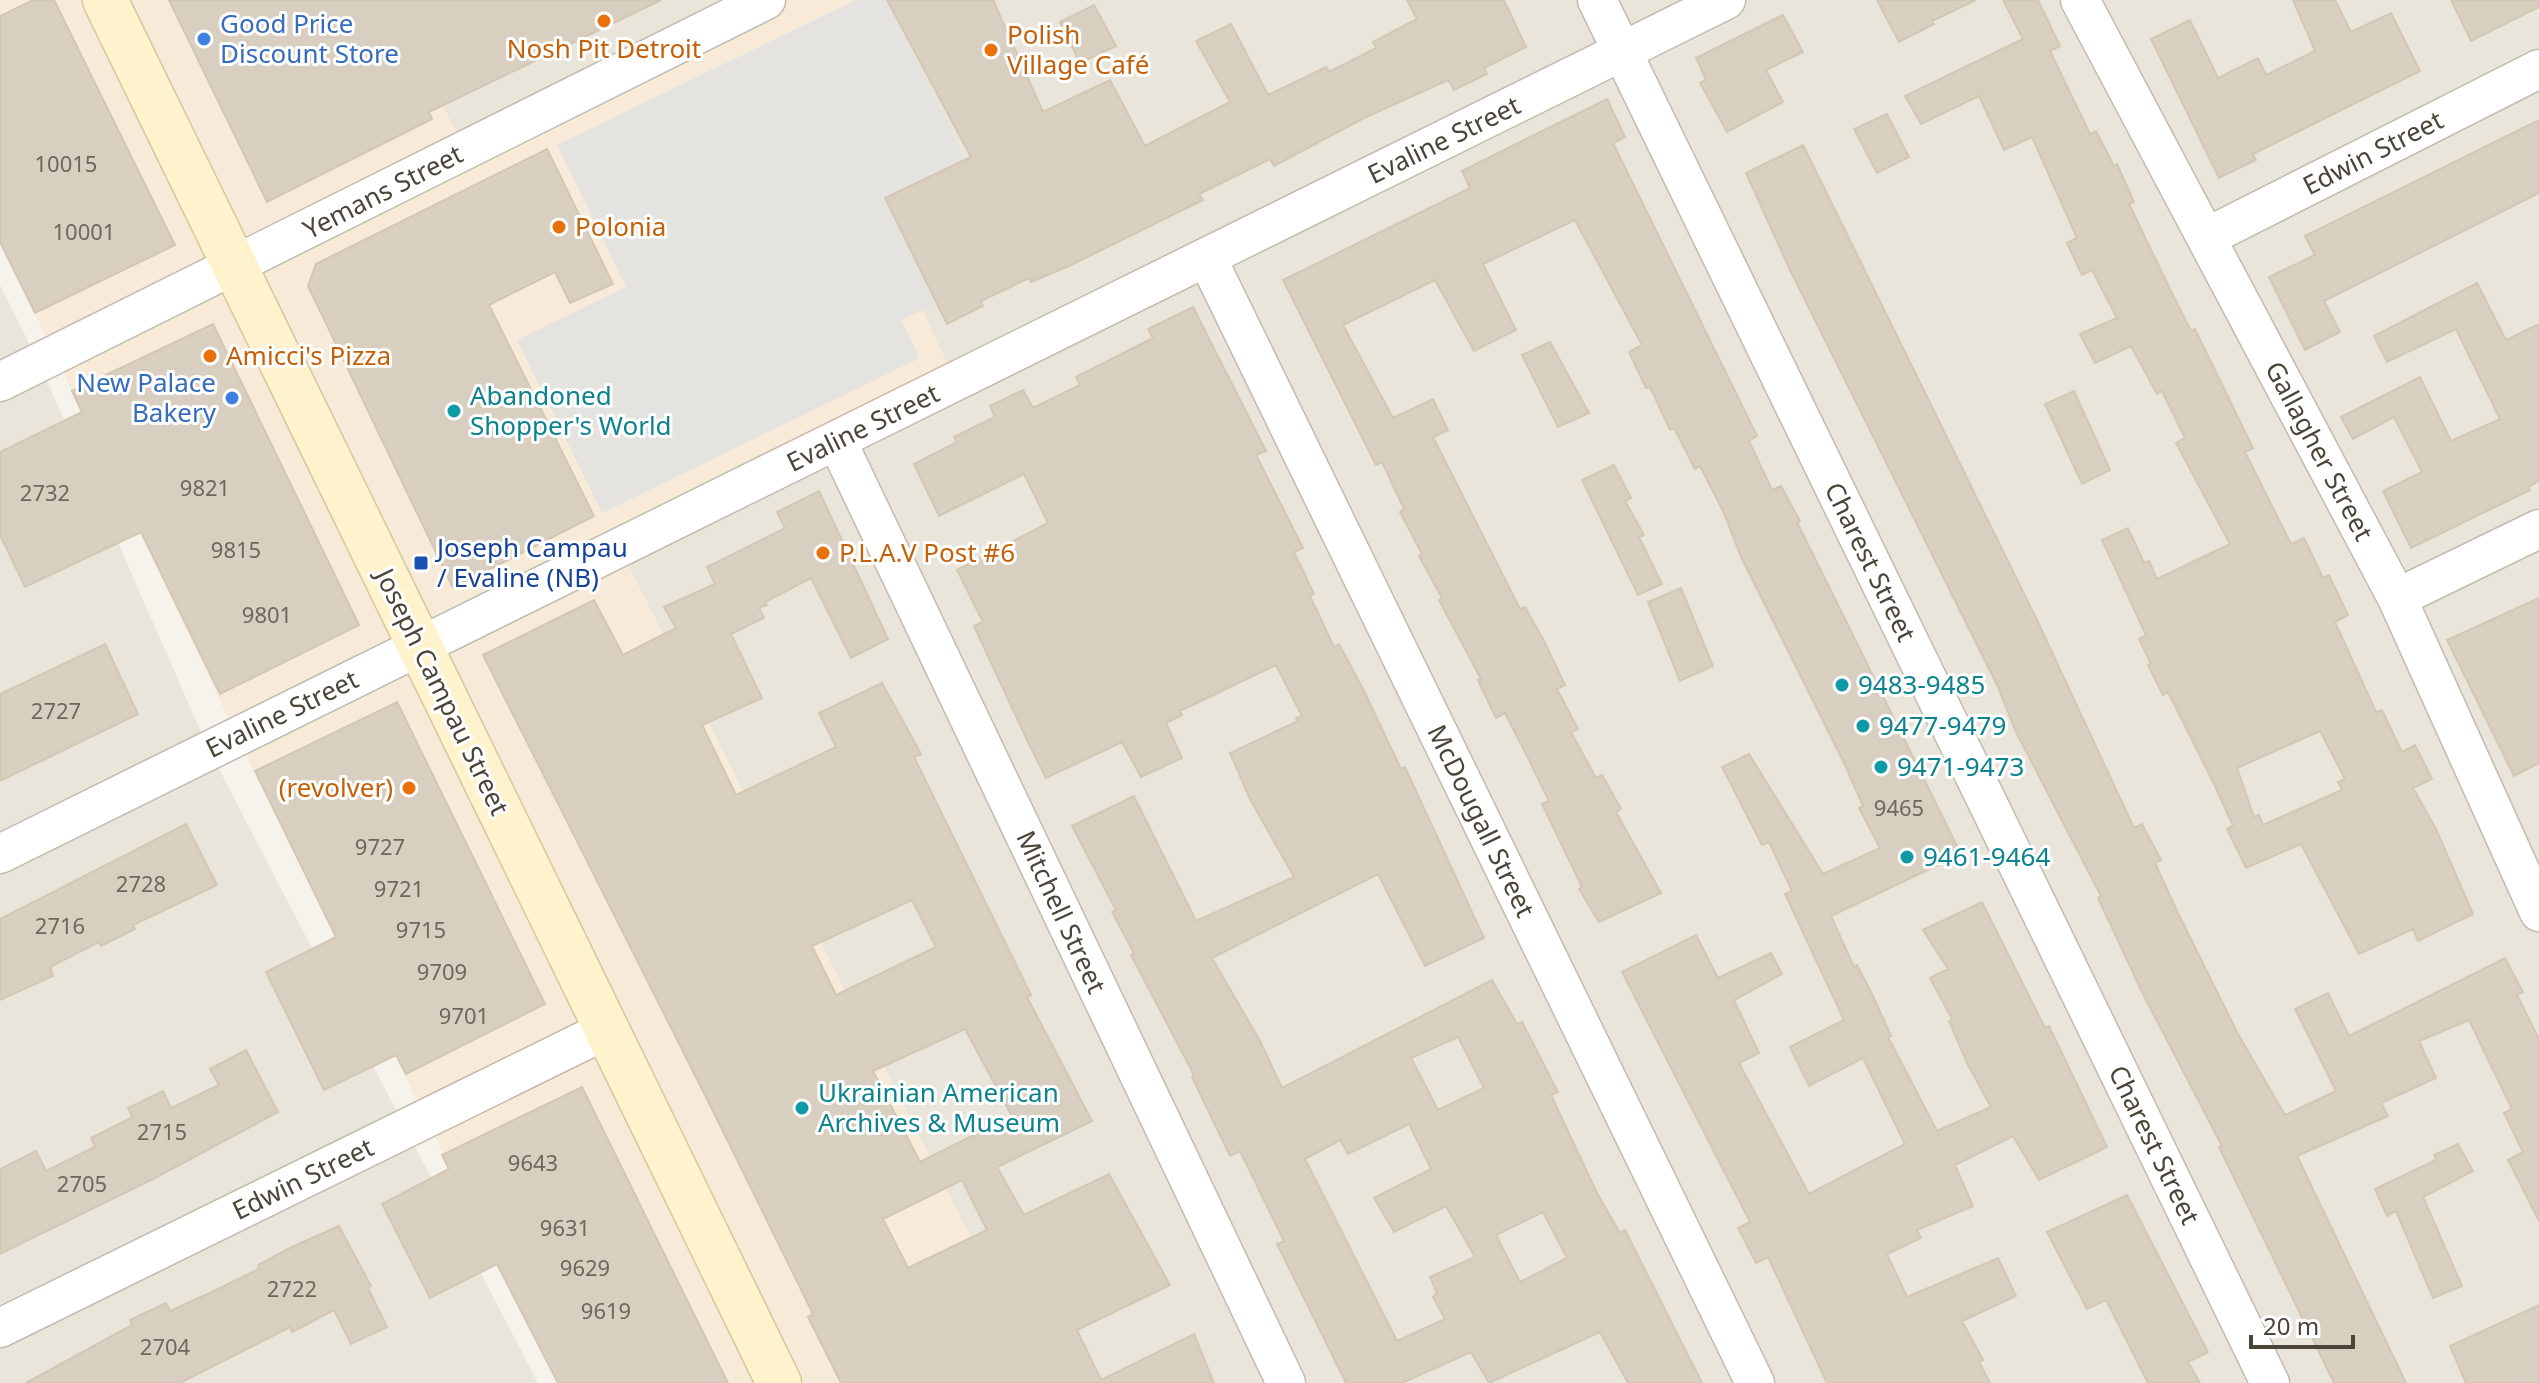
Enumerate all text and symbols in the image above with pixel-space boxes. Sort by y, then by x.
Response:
place label: Good Price Discount Store [220,5,399,71]
marker: Nosh Pit Detroit [595,12,613,30]
place label: Polish Village Café [1007,16,1149,82]
marker: Good Price Discount Store [195,30,213,48]
place label: Nosh Pit Detroit [507,30,701,66]
marker: Polish Village Café [982,41,1000,59]
street label: Evaline Street [1361,87,1526,192]
street label: Edwin Street [2296,101,2449,203]
street label: Yemans Street [296,135,469,247]
house number: 10015 [35,148,97,178]
place label: Polonia [575,208,666,244]
house number: 10001 [53,216,115,246]
marker: Polonia [550,218,568,236]
place label: Amicci's Pizza [226,337,391,373]
marker: Amicci's Pizza [201,347,219,365]
street label: Gallagher Street [2257,355,2382,547]
place label: New Palace Bakery [76,364,217,430]
street label: Evaline Street [780,375,945,480]
place label: Abandoned Shopper's World [470,377,672,443]
marker: New Palace Bakery [223,389,241,407]
marker: Abandoned Shopper's World [445,402,463,420]
house number: 9821 [180,472,230,502]
street label: Charest Street [1817,476,1925,647]
house number: 2732 [20,477,70,507]
place label: Joseph Campau / Evaline (NB) [434,529,628,595]
house number: 9815 [211,534,261,564]
place label: P.L.A.V Post #6 [839,534,1015,570]
marker: P.L.A.V Post #6 [814,544,832,562]
marker: Joseph Campau / Evaline (NB) [412,554,430,572]
street label: Joseph Campau Street [366,560,518,821]
house number: 9801 [242,599,292,629]
street label: Evaline Street [199,661,364,766]
place label: 9483-9485 [1858,666,1985,702]
marker: 9483-9485 [1833,676,1851,694]
house number: 2727 [31,695,81,725]
place label: 9477-9479 [1879,707,2006,743]
marker: 9477-9479 [1854,717,1872,735]
street label: McDougall Street [1420,718,1544,923]
place label: 9471-9473 [1897,748,2024,784]
marker: 9471-9473 [1872,758,1890,776]
place label: (revolver) [279,769,393,805]
marker: (revolver) [400,779,418,797]
house number: 9465 [1874,792,1924,822]
street label: Mitchell Street [1008,824,1115,999]
house number: 9727 [355,831,405,861]
place label: 9461-9464 [1923,838,2050,874]
marker: 9461-9464 [1898,848,1916,866]
house number: 2728 [116,868,166,898]
house number: 9721 [374,873,424,903]
house number: 2716 [35,910,85,940]
house number: 9715 [396,914,446,944]
house number: 9709 [417,956,467,986]
house number: 9701 [439,1000,489,1030]
street label: Charest Street [2101,1059,2209,1230]
place label: Ukrainian American Archives & Museum [818,1074,1060,1140]
marker: Ukrainian American Archives & Museum [793,1099,811,1117]
house number: 2715 [137,1116,187,1146]
street label: Edwin Street [226,1128,379,1228]
house number: 9643 [508,1147,558,1177]
house number: 2705 [57,1168,107,1198]
house number: 9631 [540,1212,590,1242]
house number: 9629 [560,1252,610,1282]
house number: 2722 [267,1273,317,1303]
house number: 9619 [581,1295,631,1325]
scale bar [2251,1299,2353,1349]
text: 20 m [2263,1309,2319,1342]
house number: 2704 [140,1331,191,1361]

